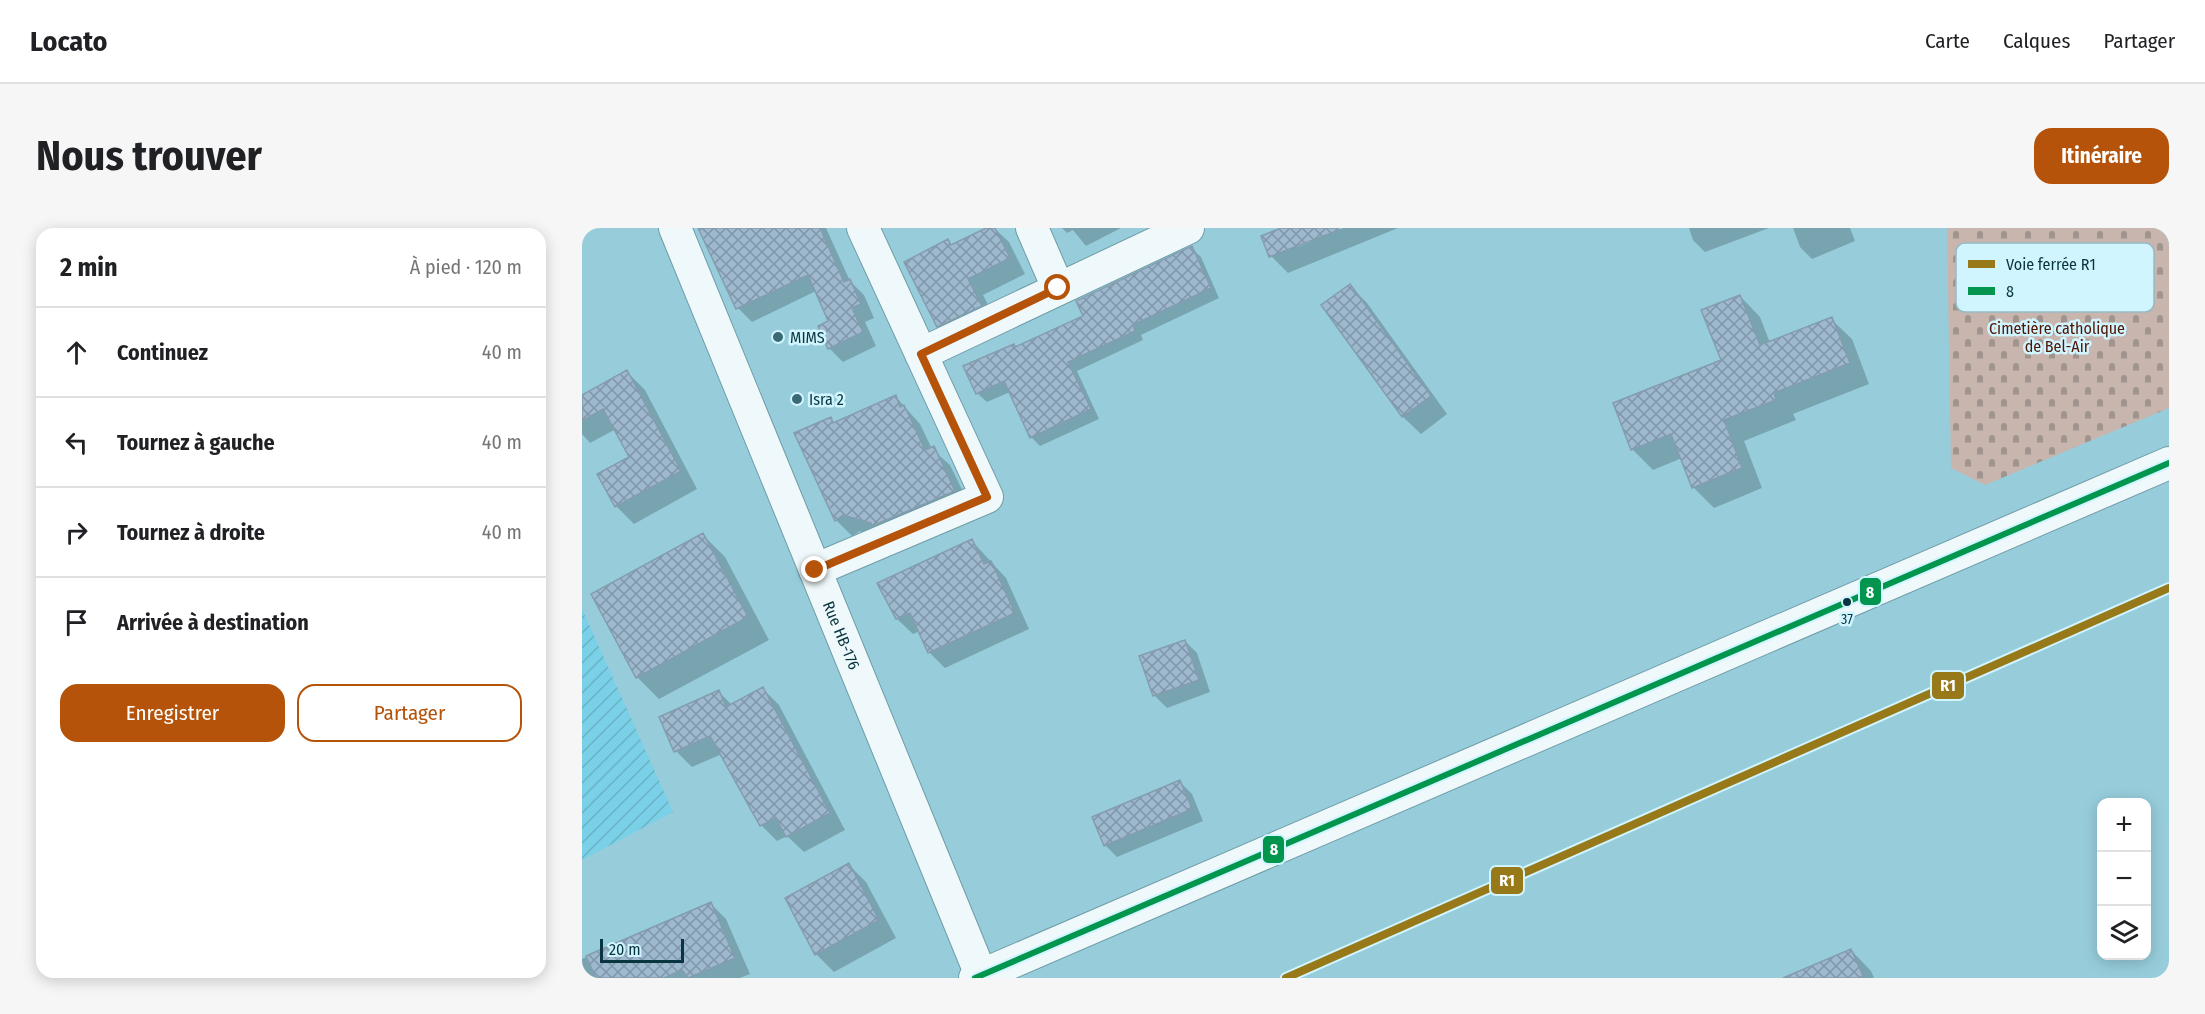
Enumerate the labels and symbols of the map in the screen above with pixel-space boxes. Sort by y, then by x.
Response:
legend [1956,243,2154,312]
text: Voie ferrée R1 [2006,255,2096,274]
route start [1044,274,1070,300]
text: 8 [2006,282,2014,301]
park label: Cimetière catholique de Bel-Air [1989,319,2125,356]
place label: MIMS [790,328,825,347]
marker: MIMS [771,330,785,344]
place label: Isra 2 [809,390,844,409]
marker: Isra 2 [790,392,804,406]
route end [801,556,827,582]
line badge: 8 [1859,577,1882,606]
text: 8 [1866,583,1875,602]
marker: 37 [1841,596,1853,608]
street label: Rue HB-176 [819,598,864,672]
place label: 37 [1841,611,1853,628]
line badge: R1 [1931,671,1965,700]
text: R1 [1940,676,1956,695]
line badge: 8 [1262,835,1285,864]
text: 8 [1270,840,1279,859]
line badge: R1 [1490,866,1524,895]
text: R1 [1499,871,1515,890]
scale bar [600,936,684,964]

